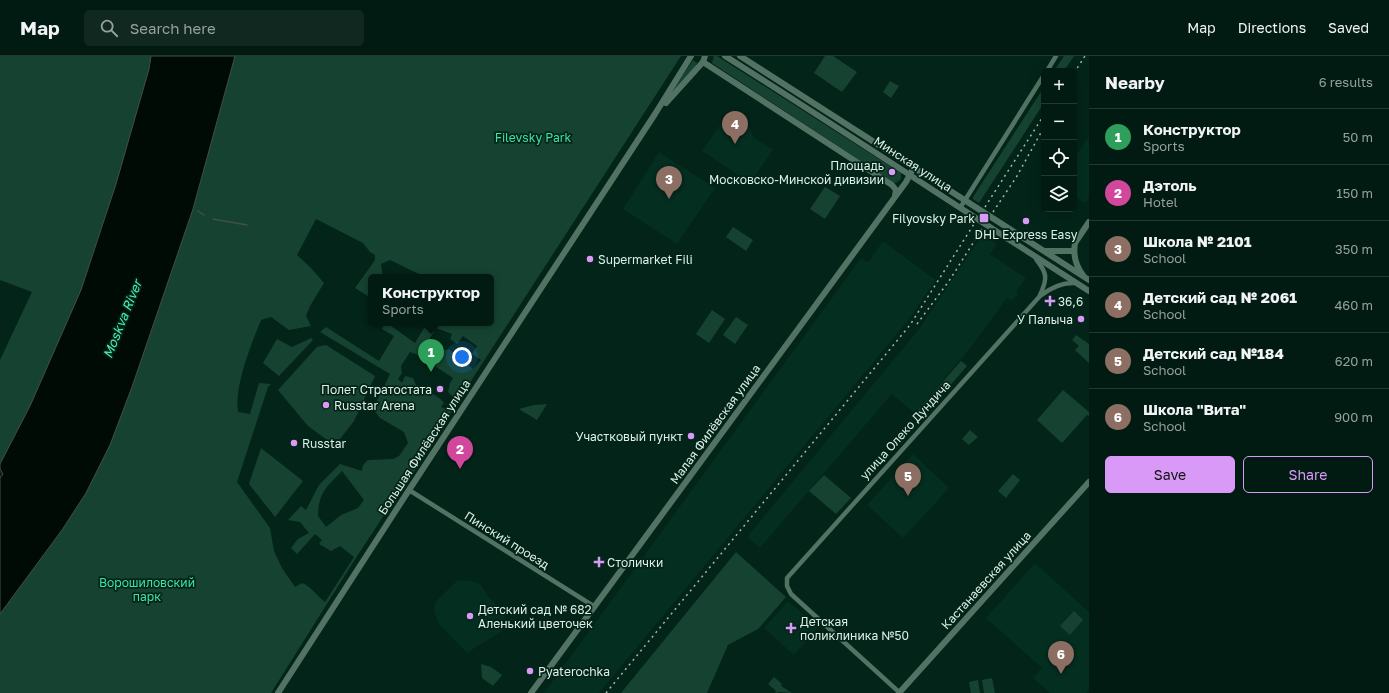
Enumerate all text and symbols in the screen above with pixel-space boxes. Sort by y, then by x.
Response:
search box [84,10,364,46]
text: Map [20,16,60,39]
icon: search [98,17,120,39]
text: Search here [130,19,216,37]
text: Map [1187,19,1216,36]
text: Directions [1238,19,1306,36]
text: Saved [1328,19,1369,36]
map controls [1041,68,1077,212]
button: + [1041,68,1077,104]
text: Nearby [1105,72,1165,93]
text: 6 results [1319,74,1373,90]
button: − [1041,104,1077,140]
pin: 4 [722,111,748,144]
text: Конструктор [1143,120,1241,138]
text: 1 [1115,129,1121,145]
text: 50 m [1343,129,1373,145]
park label: Filevsky Park [495,130,571,145]
street label: Минская улица [871,133,955,195]
text: Sports [1143,138,1185,154]
button: locate [1041,140,1077,176]
place label: Площадь Московско-Минской дивизии [709,158,884,187]
pin: 3 [656,166,682,199]
marker: Площадь Московско-Минской дивизии [887,167,897,177]
button: layers [1041,176,1077,212]
text: Дэтоль [1143,176,1196,194]
text: 2 [1114,185,1122,201]
text: 150 m [1336,185,1373,201]
text: Hotel [1143,194,1178,210]
place label: Filyovsky Park [892,211,975,226]
marker: Filyovsky Park [978,212,990,224]
marker: DHL Express Easy [1021,216,1031,226]
place label: DHL Express Easy [975,227,1078,242]
text: Школа № 2101 [1143,232,1251,250]
text: 3 [1114,241,1122,257]
text: 350 m [1335,241,1373,257]
text: School [1143,250,1186,266]
place label: Supermarket Fili [598,252,693,267]
marker: Supermarket Fili [585,254,595,264]
popup [368,274,494,326]
water label: Moskva River [99,276,146,360]
text: Конструктор [382,283,480,301]
text: Детский сад № 2061 [1143,288,1297,306]
place label: 36,6 [1058,294,1083,309]
marker: 36,6 [1045,296,1055,306]
text: 4 [1114,297,1122,313]
text: 460 m [1334,297,1373,313]
text: Sports [382,301,424,317]
text: School [1143,306,1186,322]
place label: У Палыча [1017,312,1073,327]
marker: У Палыча [1076,314,1086,324]
pin: 1 [418,339,444,372]
text: Детский сад №184 [1143,344,1284,362]
your location [452,347,472,367]
text: 5 [1114,353,1122,369]
text: 620 m [1335,353,1373,369]
street label: Малая Филёвская улица [667,361,763,487]
text: School [1143,362,1186,378]
street label: Большая Филёвская улица [375,377,473,517]
street label: улица Олеко Дундича [857,377,953,483]
place label: Полет Стратостата [321,382,432,397]
marker: Полет Стратостата [435,384,445,394]
place label: Russtar Arena [334,398,415,413]
marker: Russtar Arena [321,400,331,410]
text: Школа "Вита" [1143,400,1246,418]
text: 6 [1114,409,1122,425]
text: 900 m [1334,409,1373,425]
text: School [1143,418,1186,434]
place label: Участковый пункт [576,429,683,444]
marker: Участковый пункт [686,431,696,441]
place label: Russtar [302,436,346,451]
pin: 2 [447,436,473,469]
marker: Russtar [289,438,299,448]
button: Save [1105,456,1235,493]
button: Share [1243,456,1373,493]
pin: 5 [895,463,921,496]
street label: Пинский проезд [462,508,552,572]
street label: Кастанаевская улица [938,528,1034,632]
place label: Столички [607,555,663,570]
marker: Столички [594,557,604,567]
park label: Ворошиловский парк [99,575,195,604]
place label: Детский сад № 682 Аленький цветочек [478,602,593,631]
marker: Детский сад № 682 Аленький цветочек [465,611,475,621]
place label: Детская поликлиника №50 [800,614,909,643]
marker: Детская поликлиника №50 [785,622,797,634]
pin: 6 [1048,641,1074,674]
place label: Pyaterochka [538,664,610,679]
marker: Pyaterochka [525,666,535,676]

